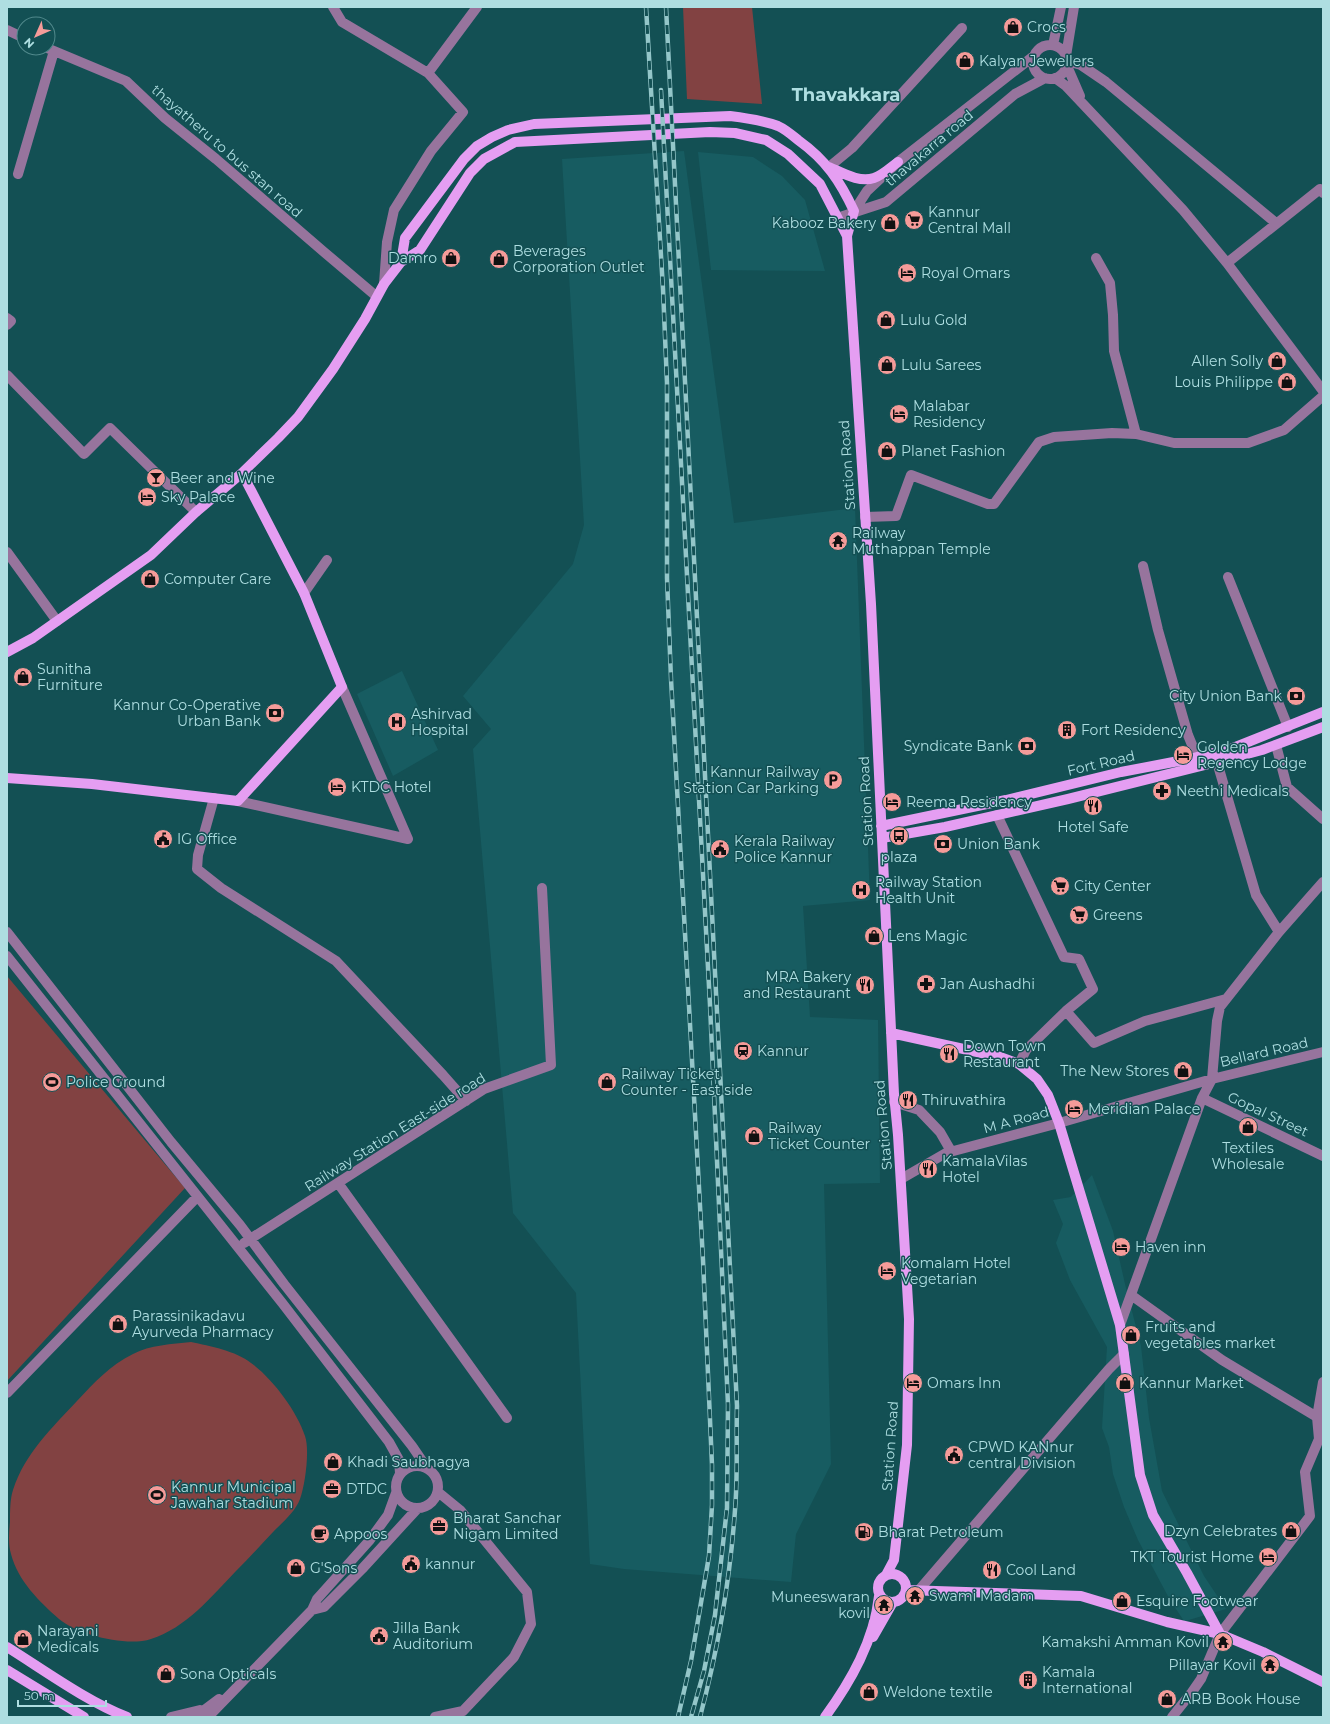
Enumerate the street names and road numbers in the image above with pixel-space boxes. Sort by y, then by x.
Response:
street label: thayatheru to bus stan road [148,81,306,221]
street label: thavakarra road [881,106,977,190]
street label: Station Road [835,419,859,511]
street label: Fort Road [1065,746,1137,780]
street label: Station Road [855,755,877,847]
street label: Bellard Road [1218,1033,1310,1071]
street label: Railway Station East-side road [301,1069,489,1195]
street label: Station Road [870,1079,896,1171]
street label: Gopal Street [1225,1087,1312,1141]
street label: M A Road [981,1103,1051,1137]
street label: Station Road [878,1400,902,1492]

